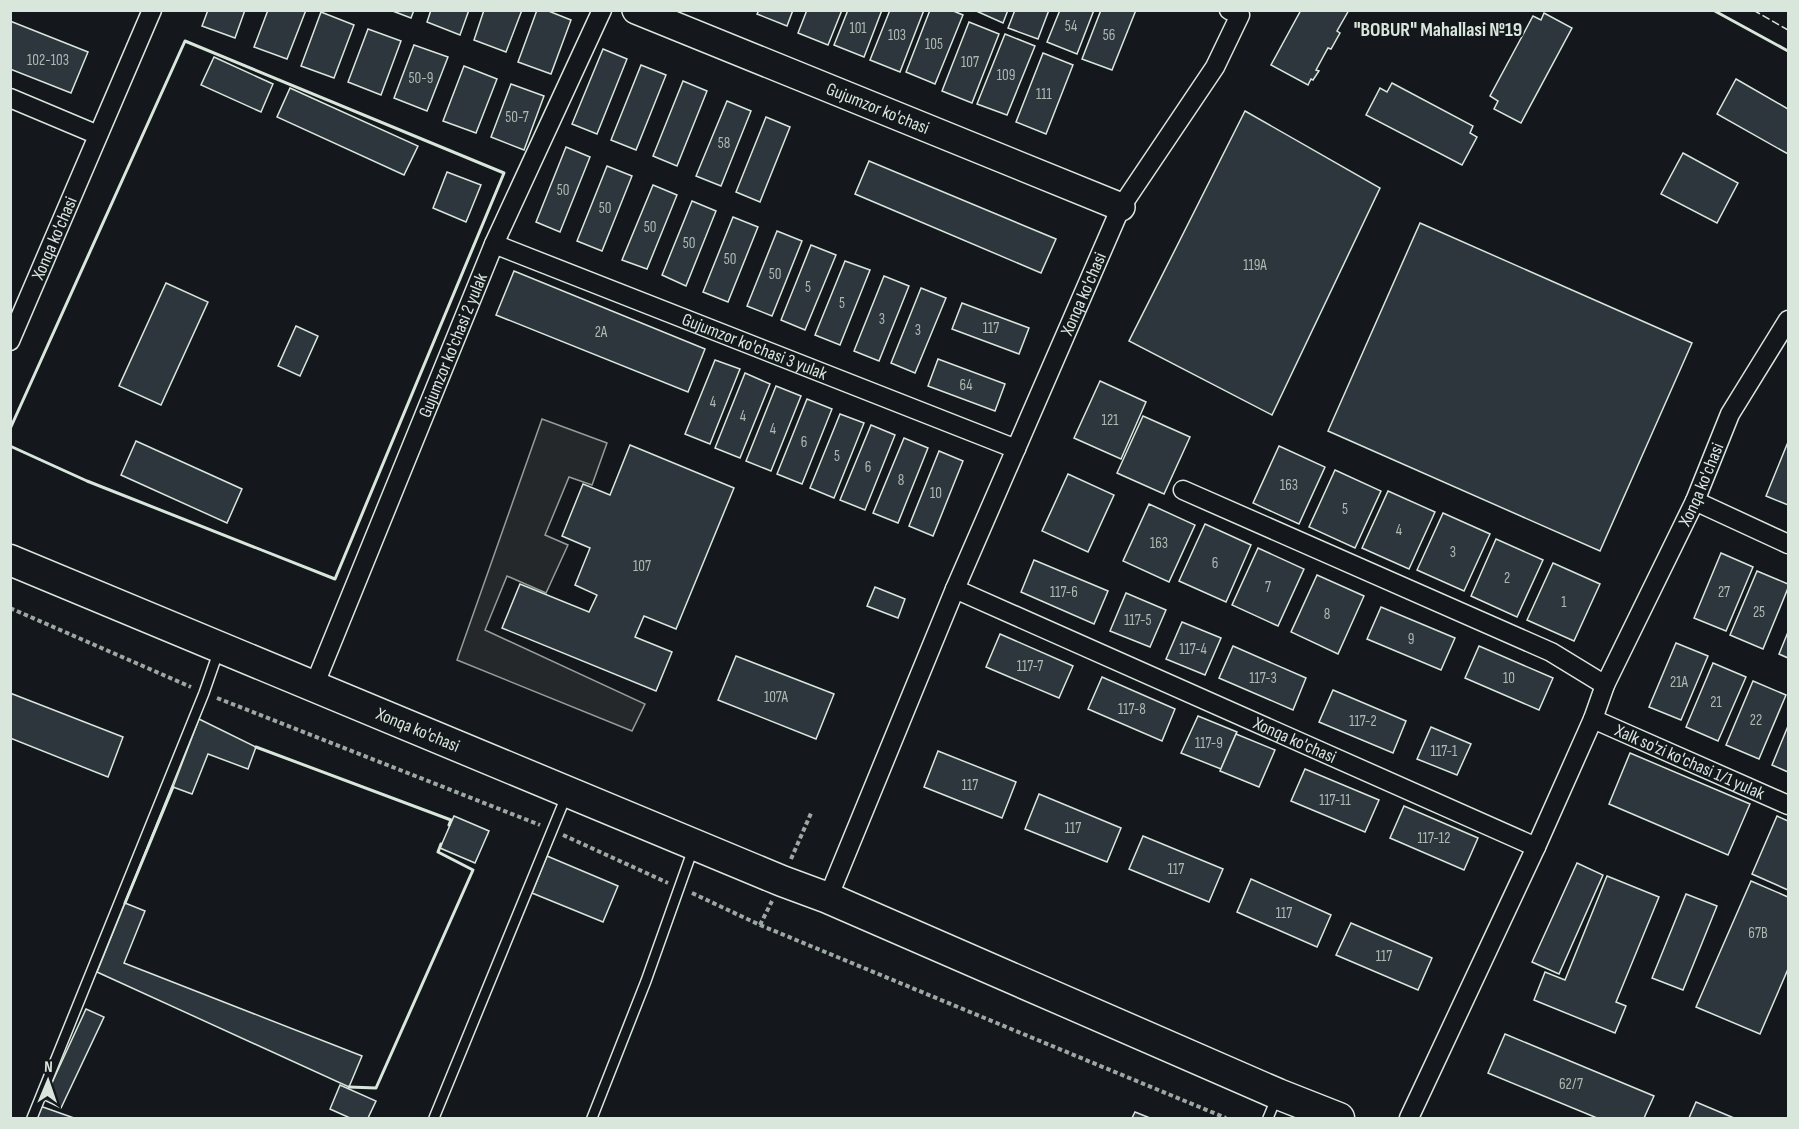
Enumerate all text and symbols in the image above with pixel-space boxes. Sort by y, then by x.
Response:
house number: 54 [1065,17,1077,36]
district label: "BOBUR" Mahallasi №19 [1354,18,1522,42]
house number: 101 [849,19,867,38]
house number: 103 [888,26,906,45]
house number: 56 [1103,26,1115,45]
house number: 105 [925,35,943,54]
house number: 102-103 [27,51,69,70]
house number: 107 [961,53,979,72]
house number: 109 [997,66,1015,85]
house number: 50-9 [409,69,433,88]
street label: Gujumzor ko'chasi [823,78,932,139]
house number: 111 [1036,85,1053,104]
house number: 50-7 [505,108,529,127]
house number: 58 [718,134,730,153]
house number: 50 [557,181,569,200]
street label: Xonqa ko'chasi [27,194,82,284]
house number: 50 [599,199,611,218]
house number: 50 [644,218,656,237]
house number: 50 [683,234,695,253]
street label: Xonqa ko'chasi [1056,249,1111,340]
house number: 50 [724,250,736,269]
house number: 119A [1243,256,1267,275]
house number: 50 [769,265,781,284]
street label: Gujumzor ko'chasi 2 yulak [414,270,492,421]
house number: 5 [805,278,811,297]
house number: 5 [839,294,845,313]
street label: Gujumzor ko'chasi 3 yulak [679,309,830,385]
house number: 3 [879,310,885,329]
house number: 117 [983,319,999,338]
house number: 3 [915,321,921,340]
house number: 2A [595,323,608,342]
house number: 64 [959,376,973,395]
house number: 4 [710,393,716,412]
house number: 4 [740,407,746,426]
house number: 121 [1102,411,1119,430]
house number: 4 [770,420,776,439]
house number: 6 [801,433,807,452]
street label: Xonqa ko'chasi [1674,440,1728,530]
house number: 5 [834,447,840,466]
house number: 6 [865,458,871,477]
house number: 8 [898,471,904,490]
house number: 163 [1280,476,1298,495]
house number: 10 [930,484,942,503]
house number: 5 [1342,500,1348,519]
house number: 4 [1396,521,1402,540]
house number: 163 [1150,534,1168,553]
house number: 3 [1450,543,1456,562]
house number: 6 [1212,554,1218,573]
house number: 107 [633,557,651,576]
house number: 2 [1504,569,1510,588]
house number: 7 [1265,578,1271,597]
house number: 117-6 [1050,583,1078,602]
house number: 27 [1718,583,1730,602]
house number: 1 [1561,593,1567,612]
house number: 25 [1753,603,1765,622]
house number: 8 [1324,605,1330,624]
house number: 117-5 [1124,611,1152,630]
house number: 9 [1408,630,1414,649]
house number: 117-4 [1179,640,1207,659]
house number: 117-7 [1017,657,1043,676]
house number: 117-3 [1249,669,1277,688]
house number: 10 [1503,669,1515,688]
house number: 21A [1670,673,1689,692]
house number: 107A [764,688,789,707]
house number: 21 [1710,693,1722,712]
house number: 117-8 [1118,700,1146,719]
street label: Xonqa ko'chasi [372,703,463,757]
house number: 22 [1750,711,1762,730]
house number: 117-2 [1349,712,1377,731]
street label: Xonqa ko'chasi [1249,713,1339,768]
street label: Xalk so'zi ko'chasi 1/1 yulak [1611,720,1768,804]
house number: 117-9 [1195,734,1223,753]
house number: 117-1 [1431,742,1458,761]
house number: 117 [962,776,978,795]
house number: 117-11 [1319,791,1352,810]
house number: 117 [1065,819,1081,838]
house number: 117-12 [1418,829,1450,848]
house number: 117 [1168,860,1184,879]
house number: 117 [1276,904,1292,923]
house number: 67B [1748,924,1768,943]
house number: 117 [1376,947,1392,966]
north arrow [18,1051,78,1111]
text: N [44,1058,53,1077]
house number: 62/7 [1559,1075,1583,1094]

